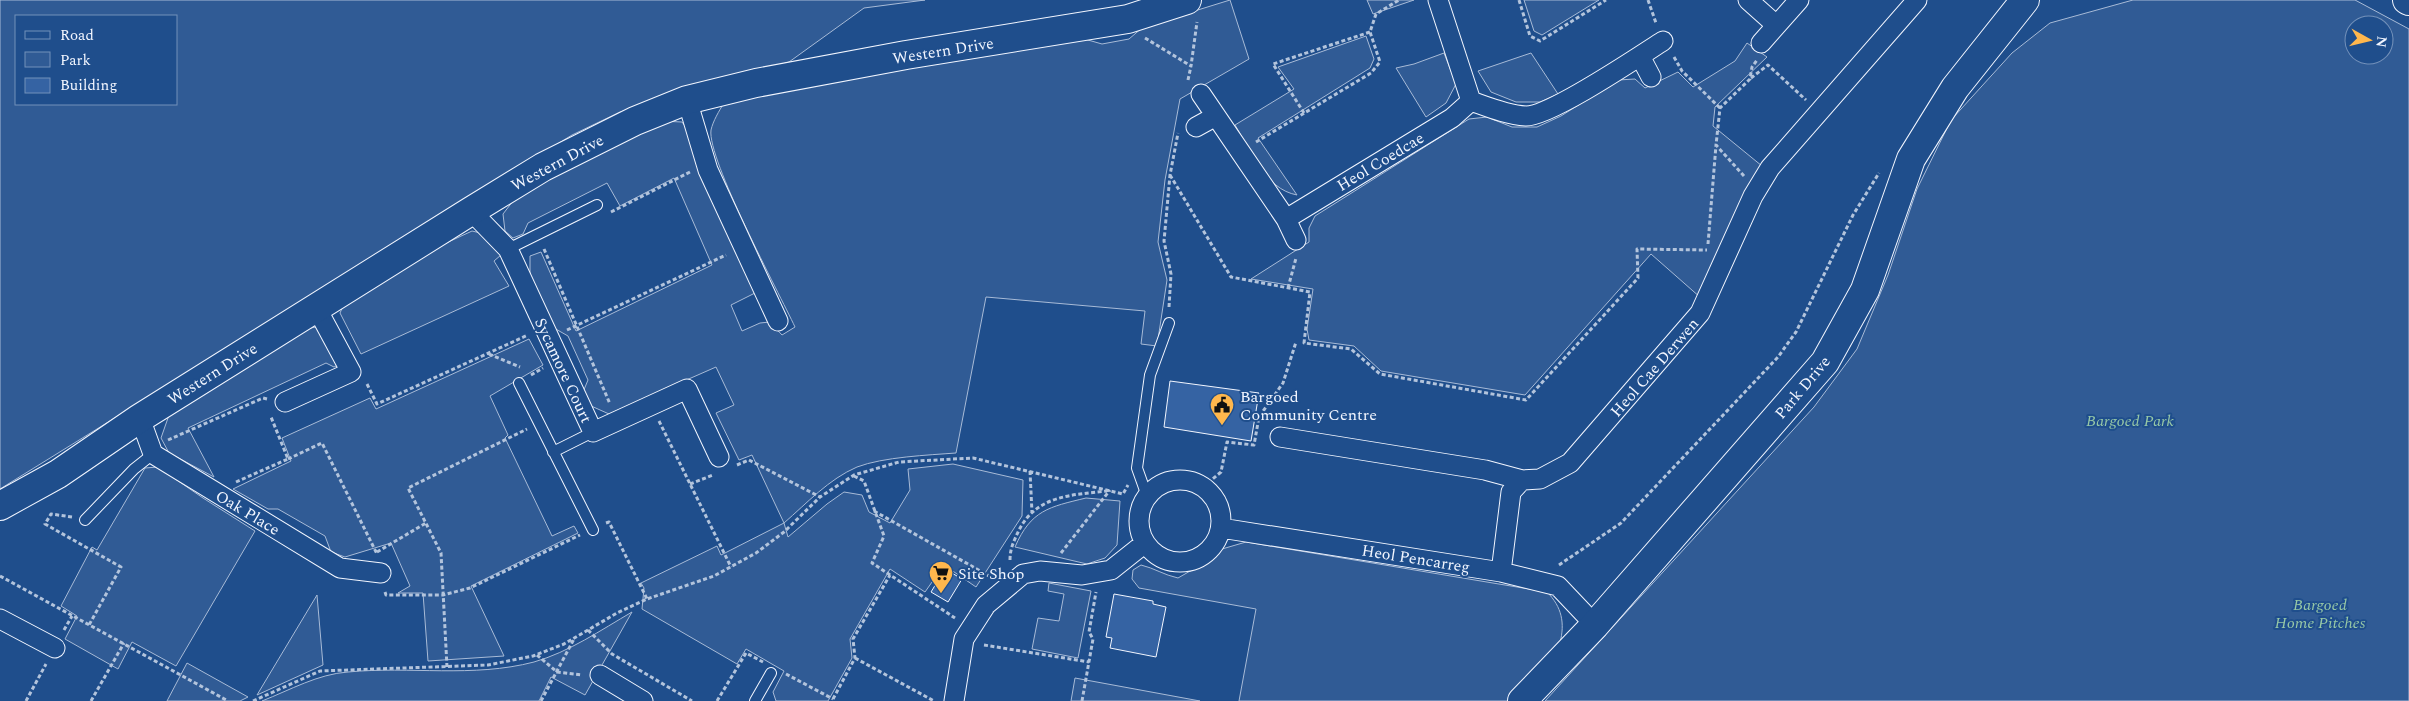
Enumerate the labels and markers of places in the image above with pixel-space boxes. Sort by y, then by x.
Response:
place label: Bargoed Community Centre [1240,385,1377,427]
public building icon: Bargoed Community Centre [1209,392,1235,426]
supermarket icon: Site Shop [928,560,954,594]
place label: Site Shop [958,562,1024,586]

